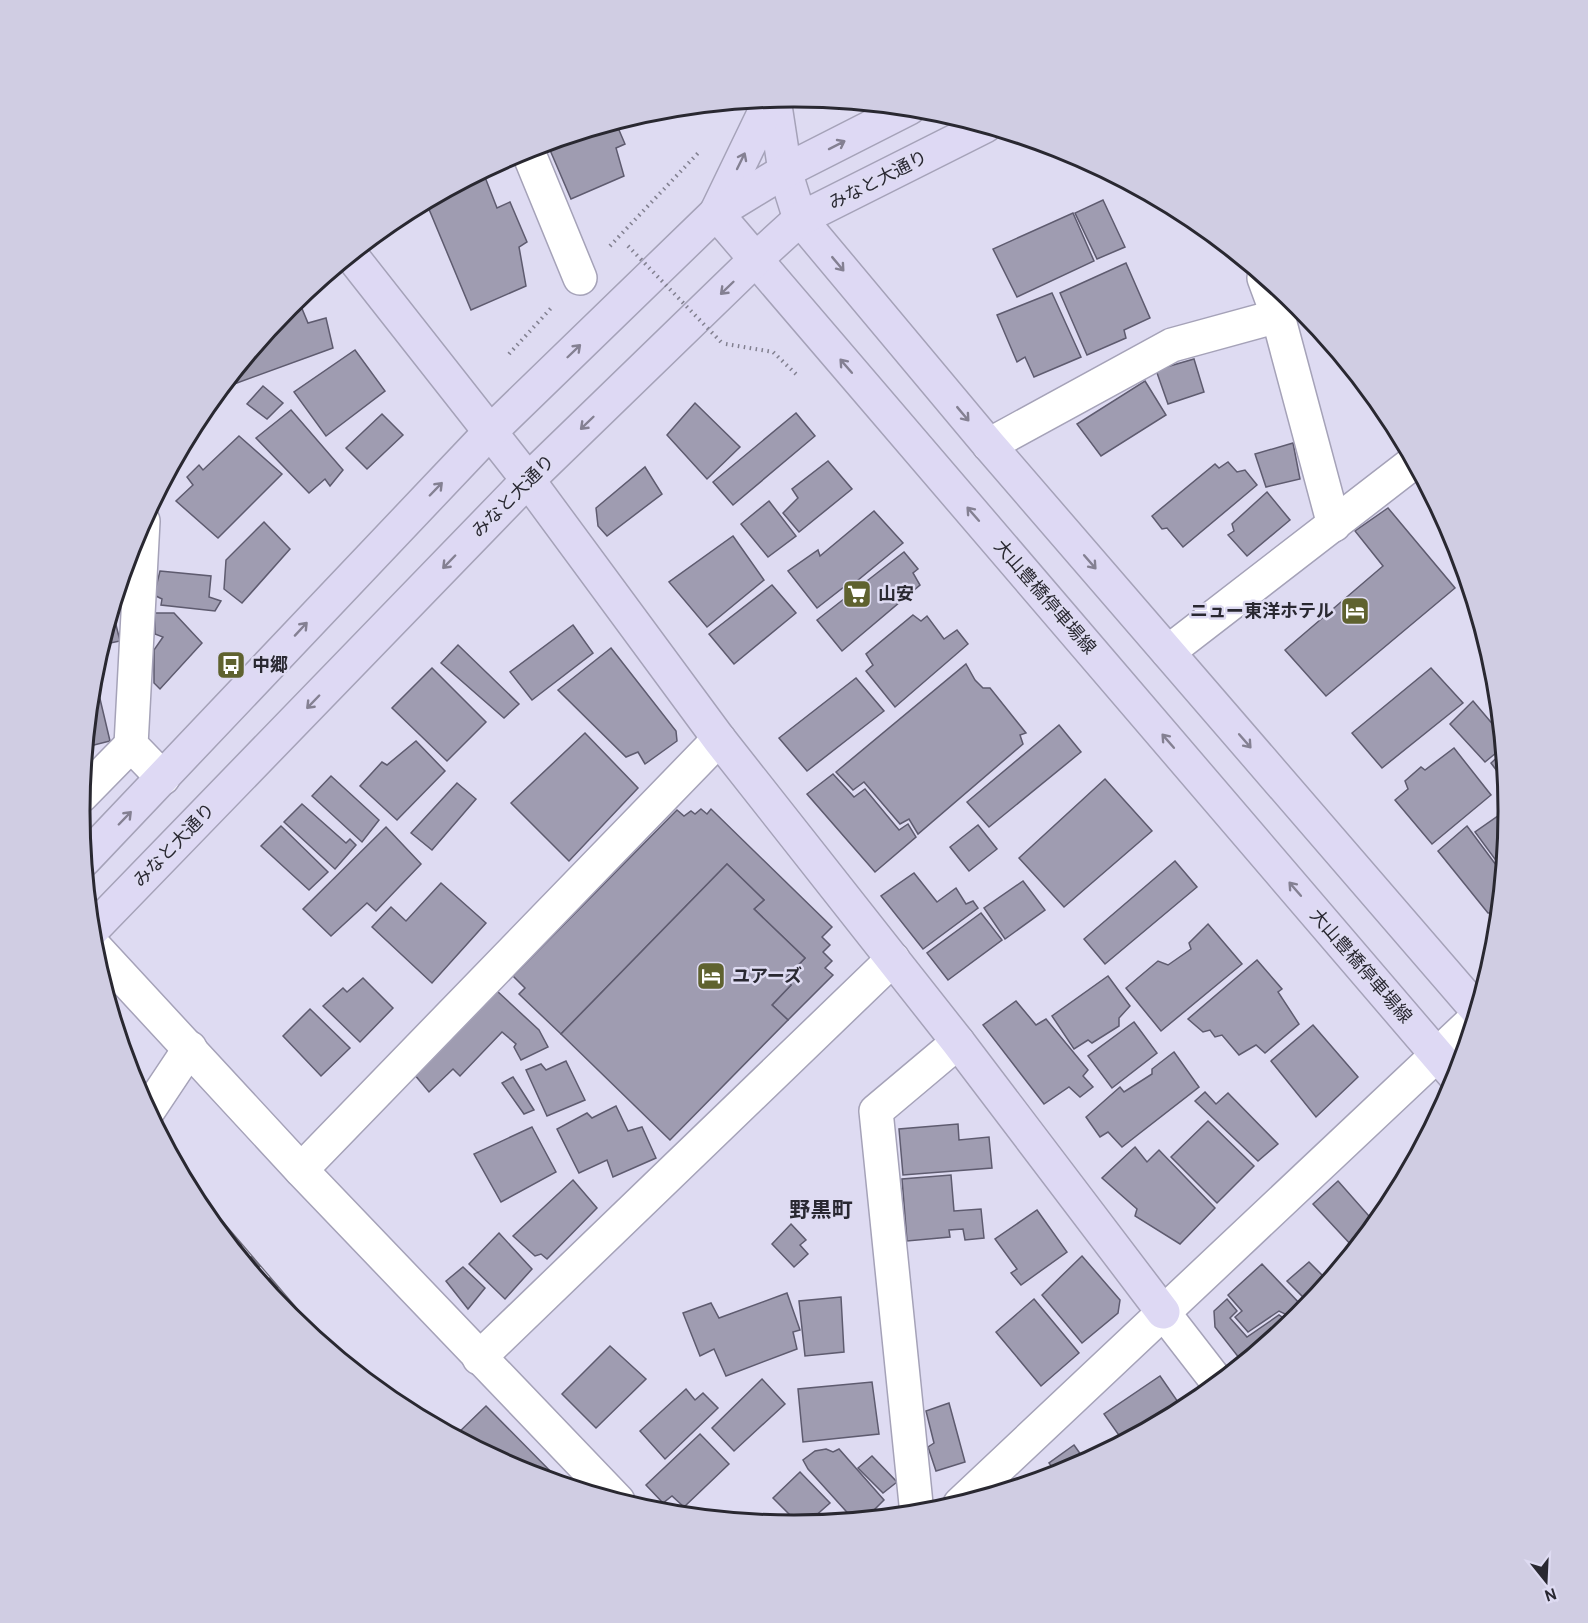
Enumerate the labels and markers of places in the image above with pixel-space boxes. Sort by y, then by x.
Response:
supermarket icon: 山安 [841,578,873,610]
place label: 山安 [878,583,914,605]
hotel icon: ニュー東洋ホテル [1339,595,1371,627]
place label: ニュー東洋ホテル [1190,600,1334,622]
bus stop icon: 中郷 [215,649,247,681]
place label: 中郷 [252,654,288,676]
hotel icon: ユアーズ [695,960,727,992]
place label: ユアーズ [732,965,802,987]

